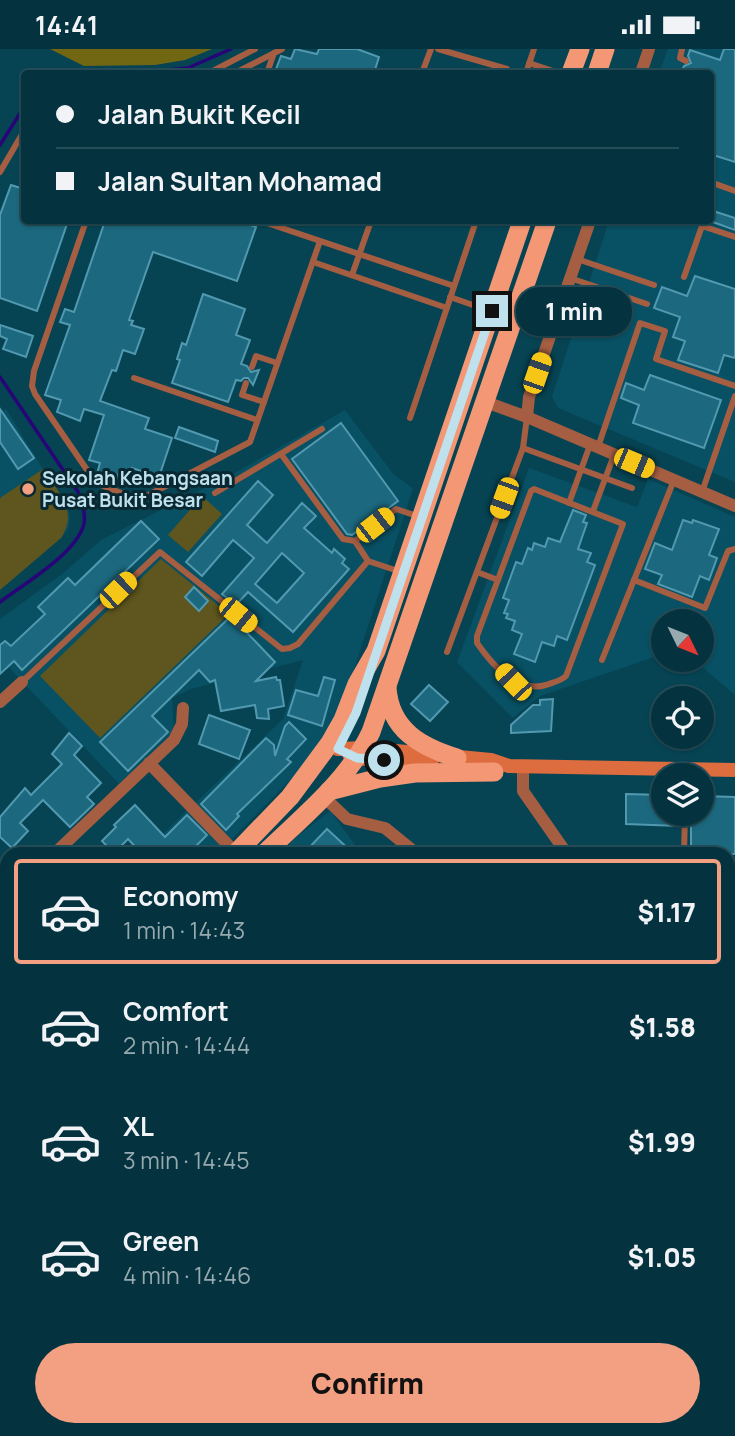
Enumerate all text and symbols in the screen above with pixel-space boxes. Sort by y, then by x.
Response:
text: 14:41 [35,7,98,43]
text: Jalan Bukit Kecil [98,96,301,132]
text: Jalan Sultan Mohamad [98,163,382,199]
callout: 1 min [516,287,632,335]
route end [476,295,508,327]
text: 1 min [545,295,603,327]
car [521,350,554,396]
car [611,445,658,481]
place label: Sekolah Kebangsaan Pusat Bukit Besar [42,465,233,513]
car [487,475,522,521]
marker: Sekolah Kebangsaan Pusat Bukit Besar [20,481,36,497]
car [352,504,399,546]
car [96,568,141,612]
car [216,594,261,636]
north arrow [651,609,714,672]
map controls [651,609,714,826]
car [491,660,536,704]
button: locate [651,686,714,749]
route start [368,744,400,776]
button: layers [651,763,714,826]
text: Economy [123,878,238,914]
icon: car [39,880,102,943]
text: $1.17 [637,894,696,930]
text: 1 min · 14:43 [123,914,245,946]
text: Comfort [123,993,229,1029]
icon: car [39,995,102,1058]
text: $1.58 [629,1009,696,1045]
text: 2 min · 14:44 [123,1029,250,1061]
text: XL [123,1108,154,1144]
icon: car [39,1110,102,1173]
text: $1.99 [628,1124,696,1160]
text: 3 min · 14:45 [123,1144,250,1176]
text: Green [123,1223,199,1259]
icon: car [39,1225,102,1288]
text: $1.05 [627,1239,696,1275]
text: 4 min · 14:46 [123,1259,251,1291]
button: Confirm [35,1343,700,1423]

